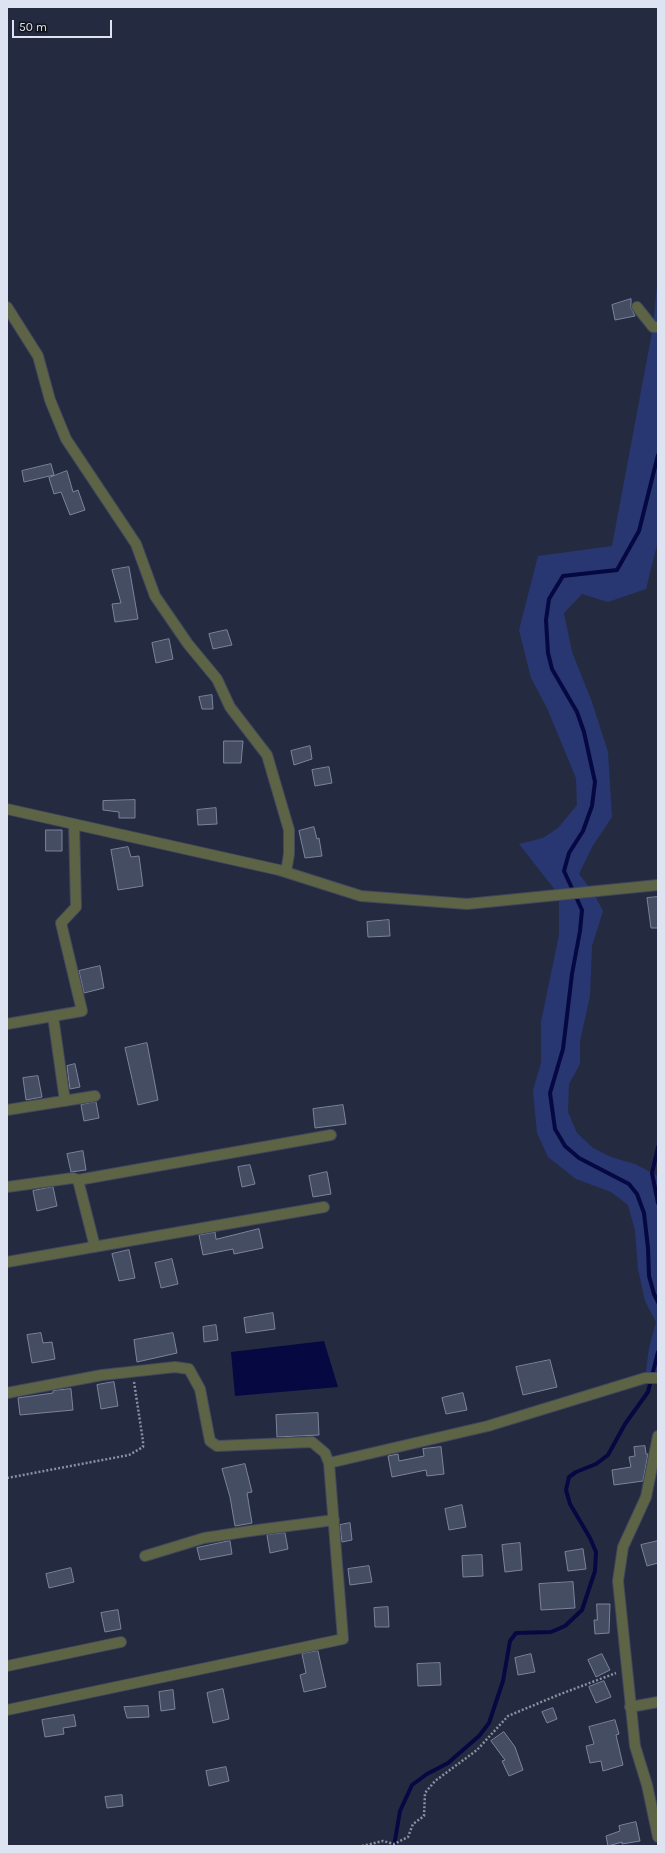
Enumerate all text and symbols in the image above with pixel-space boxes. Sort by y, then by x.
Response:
scale bar [14,12,114,38]
text: 50 m [19,20,47,34]

